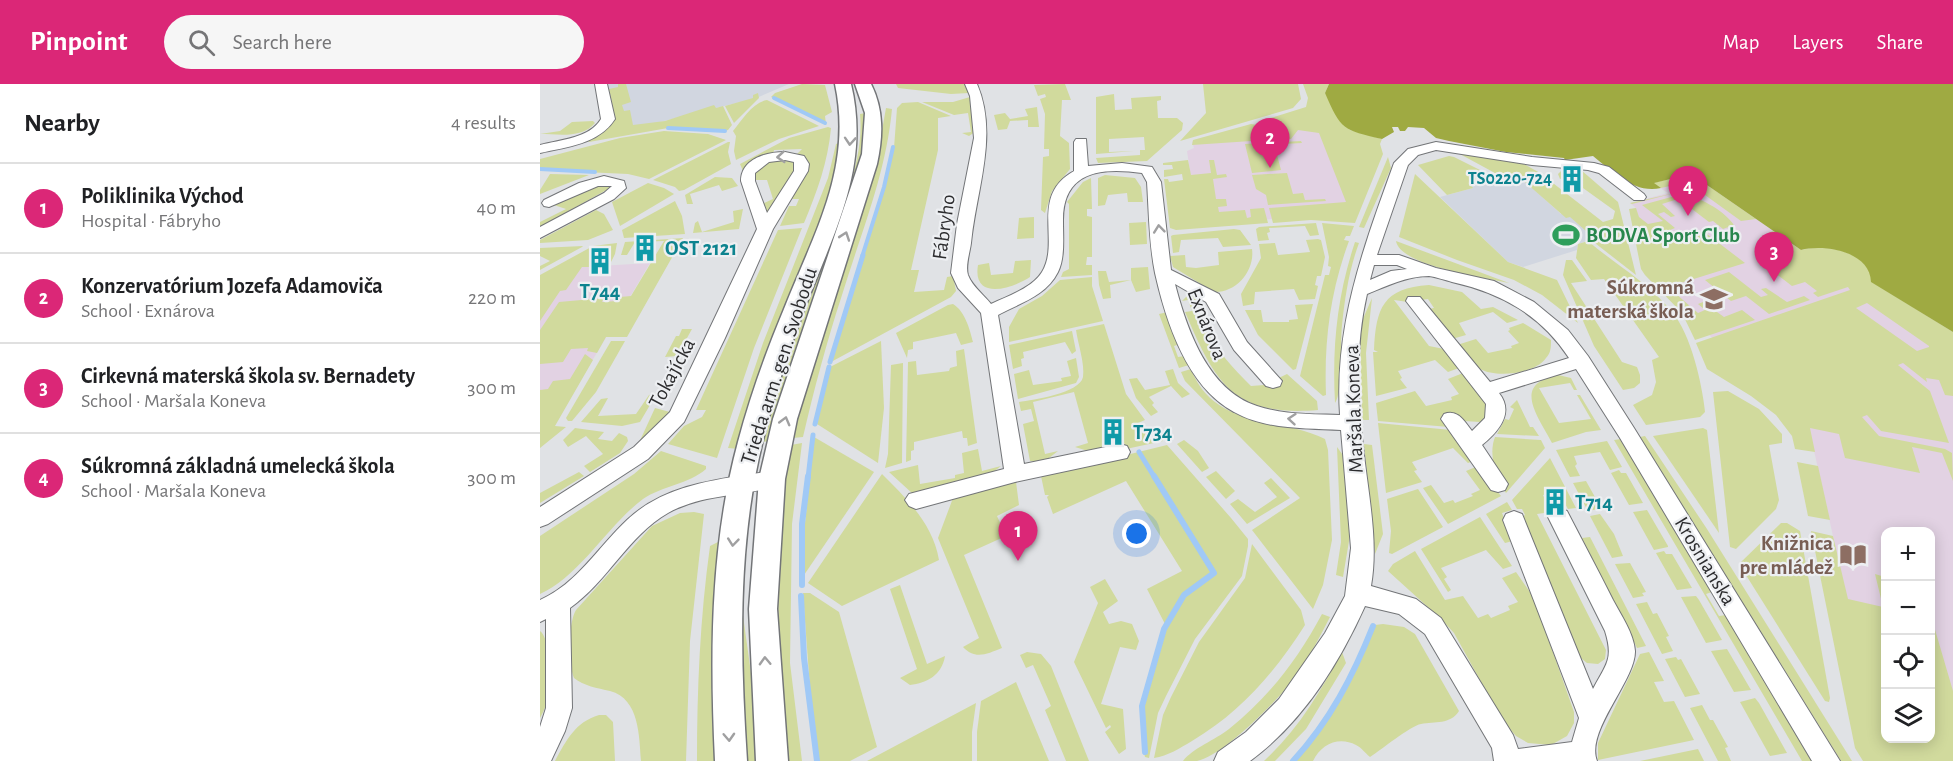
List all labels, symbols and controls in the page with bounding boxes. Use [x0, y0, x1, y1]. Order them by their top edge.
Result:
search box [164, 15, 584, 69]
icon: search [185, 26, 218, 59]
text: Pinpoint [30, 28, 128, 56]
text: Search here [233, 31, 332, 53]
text: Map [1723, 32, 1759, 53]
text: Layers [1792, 32, 1843, 53]
text: Share [1876, 32, 1923, 53]
text: Nearby [24, 110, 100, 136]
text: 4 results [451, 113, 516, 133]
pin: 2 [1250, 118, 1290, 168]
one-way arrow [843, 137, 856, 146]
one-way arrow [777, 150, 786, 163]
building icon: TS0220-724 [1557, 164, 1587, 194]
pin: 4 [1668, 166, 1708, 216]
place label: TS0220-724 [1468, 170, 1552, 188]
text: Poliklinika Východ [81, 185, 244, 207]
street label: Fábryho [929, 193, 959, 261]
text: 1 [40, 198, 47, 218]
text: 40 m [477, 198, 516, 218]
text: Hospital · Fábryho [81, 211, 221, 231]
sports icon: BODVA Sport Club [1551, 220, 1581, 250]
one-way arrow [1153, 224, 1166, 233]
place label: BODVA Sport Club [1586, 225, 1740, 246]
one-way arrow [837, 231, 850, 242]
pin: 3 [1754, 232, 1794, 282]
building icon: OST 2121 [630, 233, 660, 263]
place label: OST 2121 [665, 238, 737, 259]
building icon: T744 [585, 246, 615, 276]
street label: Trieda arm. gen. Svobodu [737, 265, 821, 467]
text: Konzervatórium Jozefa Adamoviča [81, 275, 383, 297]
place label: Súkromná materská škola [1567, 277, 1694, 322]
place label: T744 [580, 281, 620, 302]
school or university icon: Súkromná materská škola [1699, 284, 1729, 314]
street label: Exnárova [1183, 285, 1231, 363]
text: 2 [39, 288, 48, 308]
text: 220 m [468, 288, 516, 308]
text: School · Exnárova [81, 301, 215, 321]
street label: Tokajícka [645, 334, 699, 411]
street label: Maršala Koneva [1341, 344, 1367, 473]
text: Cirkevná materská škola sv. Bernadety [81, 365, 415, 387]
text: 3 [39, 378, 48, 398]
text: 300 m [467, 378, 516, 398]
text: School · Maršala Koneva [81, 391, 266, 411]
one-way arrow [1288, 413, 1297, 426]
one-way arrow [778, 417, 790, 427]
building icon: T734 [1098, 417, 1128, 447]
place label: T734 [1133, 422, 1172, 443]
text: Súkromná základná umelecká škola [81, 455, 395, 477]
text: 4 [38, 468, 49, 488]
text: 300 m [467, 468, 516, 488]
text: School · Maršala Koneva [81, 481, 266, 501]
building icon: T714 [1540, 487, 1570, 517]
place label: T714 [1575, 492, 1613, 513]
pin: 1 [998, 512, 1038, 561]
street label: Krosnianska [1671, 513, 1740, 609]
your location [1122, 519, 1151, 548]
map controls [1881, 527, 1935, 743]
button: + [1881, 527, 1935, 581]
place label: Knižnica pre mládež [1739, 533, 1833, 578]
one-way arrow [727, 538, 740, 547]
library icon: Knižnica pre mládež [1838, 540, 1868, 570]
button: − [1881, 581, 1935, 635]
button: locate [1881, 635, 1935, 689]
one-way arrow [759, 656, 771, 665]
button: layers [1881, 689, 1935, 743]
one-way arrow [723, 732, 736, 741]

